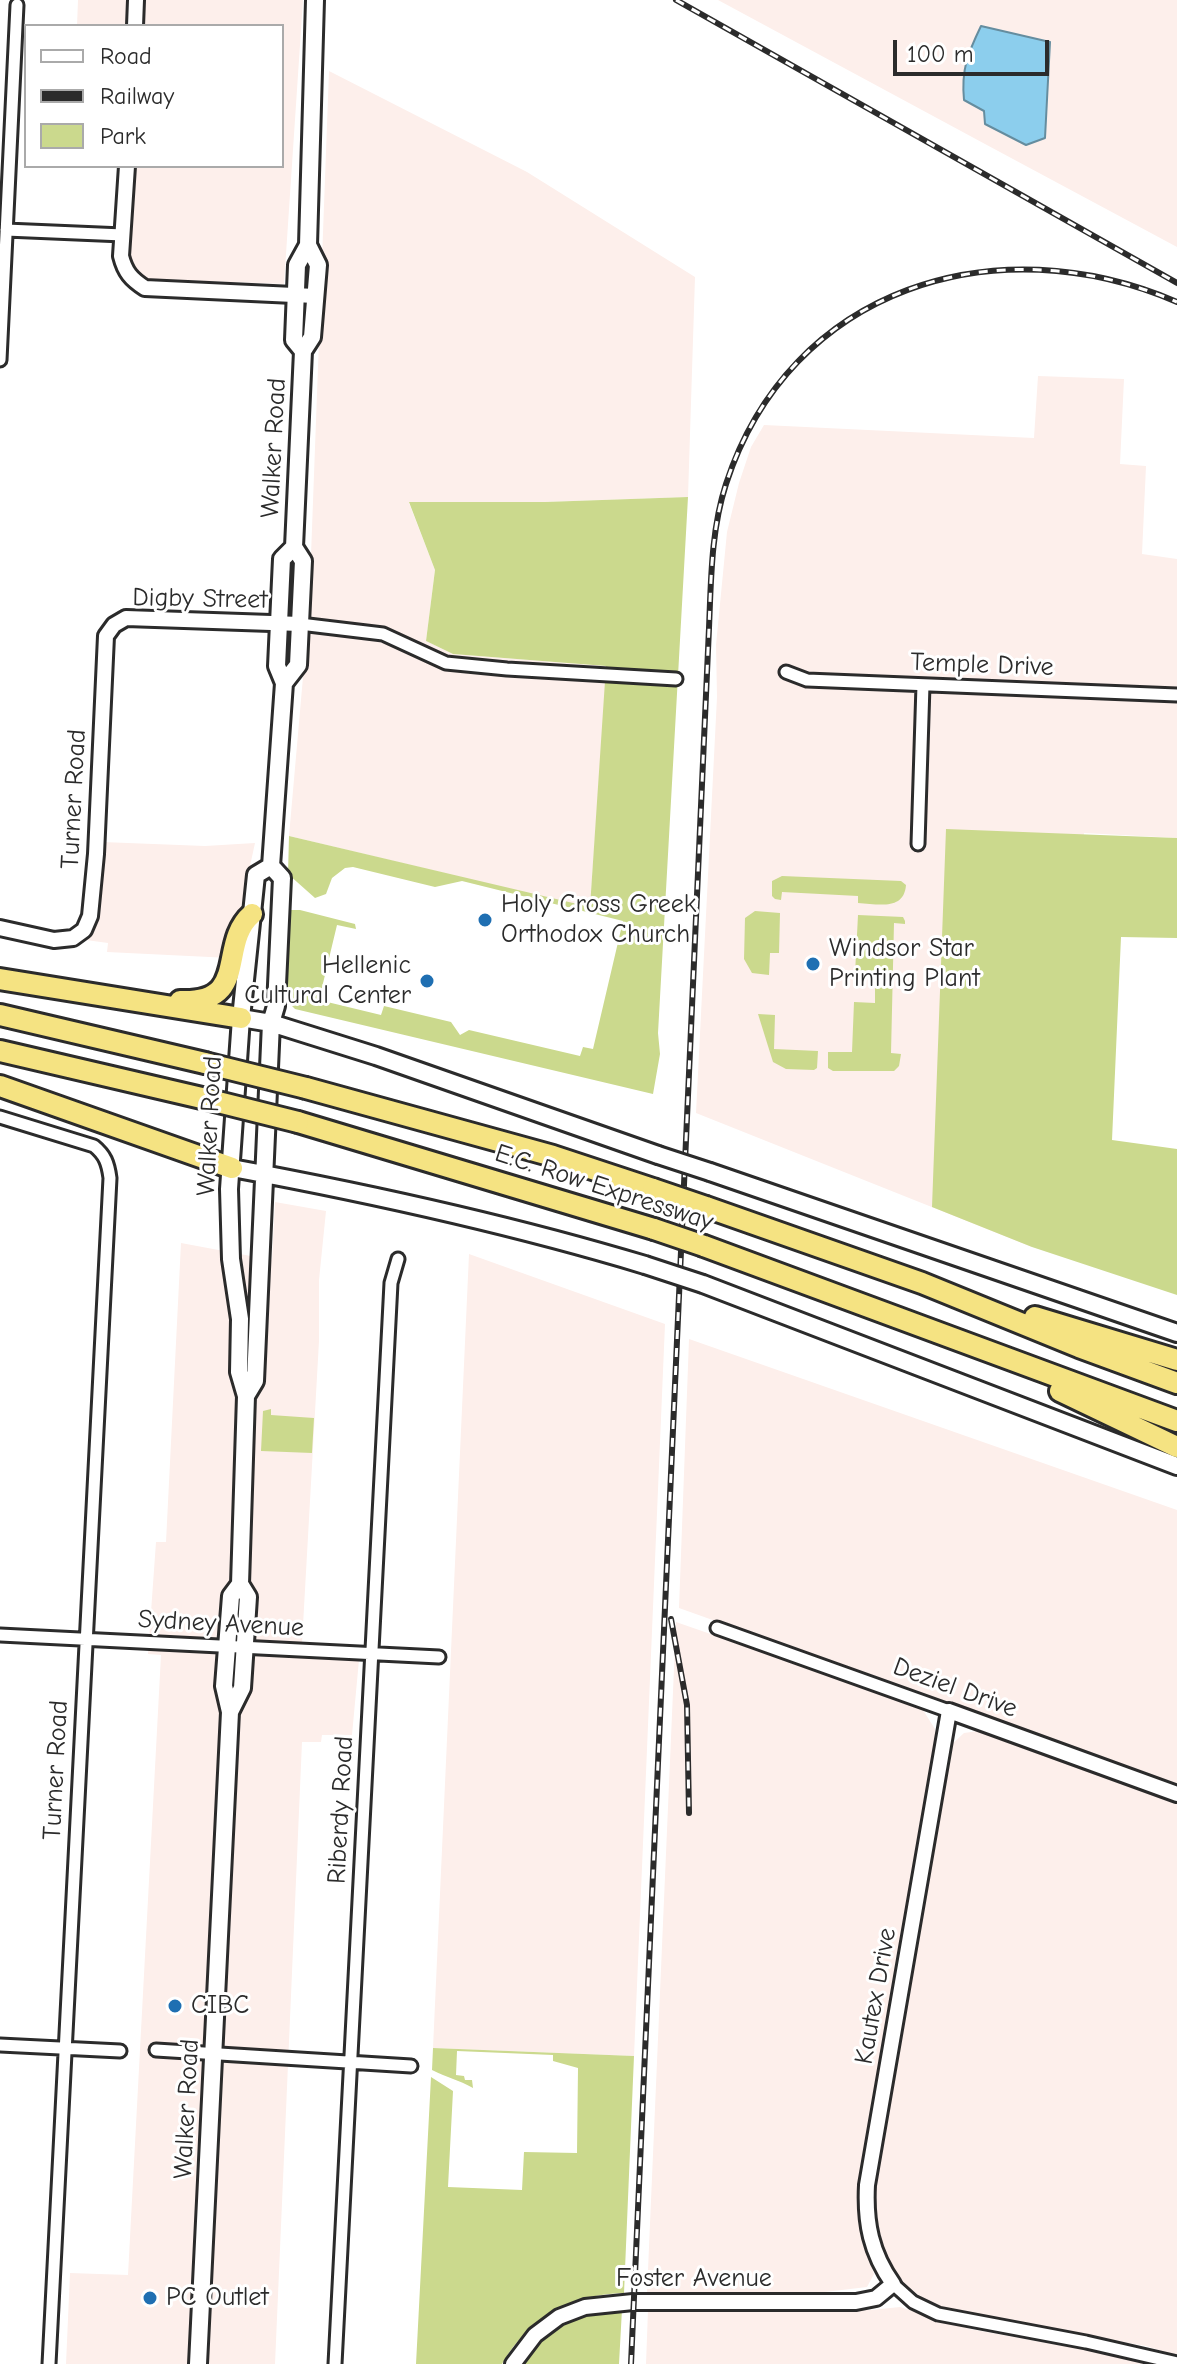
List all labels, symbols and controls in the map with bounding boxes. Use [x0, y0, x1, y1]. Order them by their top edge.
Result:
legend [24, 24, 284, 168]
scale bar [897, 24, 1053, 74]
text: 100 m [907, 40, 974, 68]
text: Road [100, 42, 152, 70]
text: Railway [100, 82, 174, 110]
text: Park [100, 122, 146, 150]
street label: Walker Road [255, 377, 293, 519]
street label: Digby Street [132, 582, 268, 616]
street label: Temple Drive [910, 647, 1054, 683]
street label: Turner Road [55, 728, 93, 870]
place label: Holy Cross Greek Orthodox Church [501, 889, 696, 950]
marker: Holy Cross Greek Orthodox Church [476, 911, 494, 929]
place label: Windsor Star Printing Plant [829, 933, 980, 994]
place label: Hellenic Cultural Center [244, 950, 411, 1012]
marker: Windsor Star Printing Plant [804, 955, 822, 973]
marker: Hellenic Cultural Center [418, 972, 436, 990]
street label: Walker Road [191, 1055, 229, 1197]
street label: E.C. Row Expressway [491, 1138, 717, 1238]
street label: Sydney Avenue [137, 1604, 305, 1644]
street label: Deziel Drive [889, 1651, 1021, 1725]
street label: Turner Road [37, 1699, 75, 1841]
street label: Riberdy Road [322, 1735, 360, 1885]
street label: Kautex Drive [849, 1925, 903, 2067]
place label: CIBC [191, 1990, 249, 2022]
marker: CIBC [166, 1997, 184, 2015]
street label: Walker Road [168, 2038, 206, 2180]
street label: Foster Avenue [616, 2263, 772, 2295]
place label: PC Outlet [166, 2282, 269, 2314]
marker: PC Outlet [141, 2289, 159, 2307]

